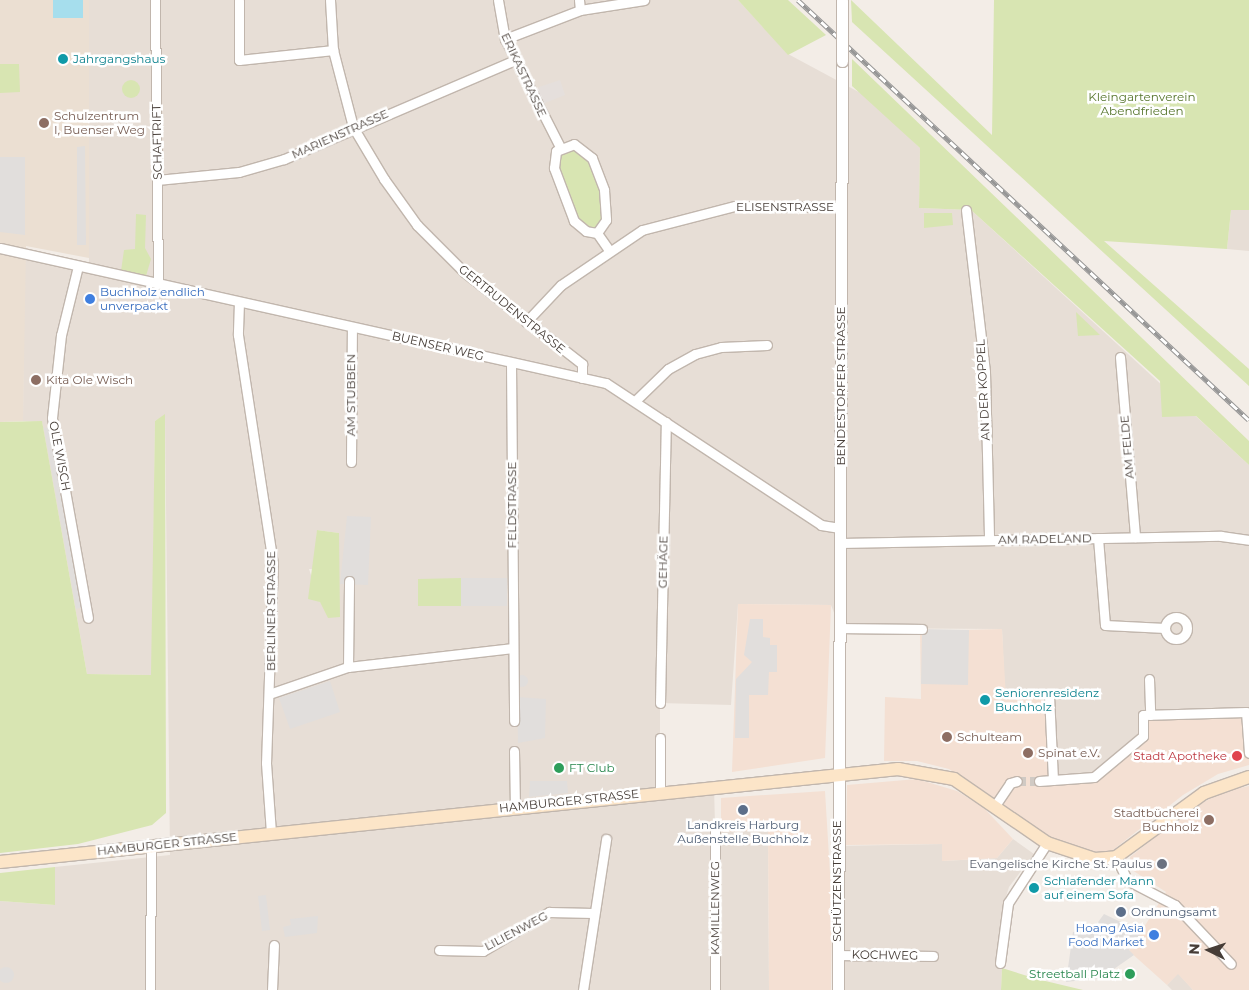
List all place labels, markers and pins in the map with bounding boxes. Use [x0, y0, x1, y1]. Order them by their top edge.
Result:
place label: Jahrgangshaus [73, 52, 165, 66]
marker: Jahrgangshaus [57, 53, 69, 65]
place label: Schulzentrum I, Buenser Weg [54, 109, 145, 137]
marker: Schulzentrum I, Buenser Weg [38, 117, 50, 129]
place label: Buchholz endlich unverpackt [100, 285, 205, 313]
marker: Buchholz endlich unverpackt [84, 293, 96, 305]
place label: Kita Ole Wisch [46, 373, 133, 387]
marker: Kita Ole Wisch [30, 374, 42, 386]
place label: Seniorenresidenz Buchholz [995, 686, 1099, 714]
marker: Seniorenresidenz Buchholz [979, 694, 991, 706]
place label: Schulteam [957, 730, 1022, 744]
marker: Schulteam [941, 731, 953, 743]
place label: Spinat e.V. [1038, 746, 1100, 760]
marker: Spinat e.V. [1022, 747, 1034, 759]
place label: Stadt Apotheke [1133, 749, 1227, 763]
marker: Stadt Apotheke [1231, 750, 1243, 762]
place label: FT Club [569, 761, 615, 775]
marker: FT Club [553, 762, 565, 774]
marker: Landkreis Harburg Außenstelle Buchholz [737, 804, 749, 816]
place label: Stadtbücherei Buchholz [1114, 806, 1199, 834]
marker: Stadtbücherei Buchholz [1203, 814, 1215, 826]
place label: Landkreis Harburg Außenstelle Buchholz [677, 818, 809, 846]
place label: Evangelische Kirche St. Paulus [969, 857, 1152, 871]
marker: Evangelische Kirche St. Paulus [1156, 858, 1168, 870]
place label: Schlafender Mann auf einem Sofa [1044, 874, 1154, 902]
marker: Schlafender Mann auf einem Sofa [1028, 882, 1040, 894]
place label: Ordnungsamt [1131, 905, 1217, 919]
marker: Ordnungsamt [1115, 906, 1127, 918]
place label: Hoang Asia Food Market [1068, 921, 1144, 949]
marker: Hoang Asia Food Market [1148, 929, 1160, 941]
place label: Streetball Platz [1029, 967, 1120, 981]
marker: Streetball Platz [1124, 968, 1136, 980]

